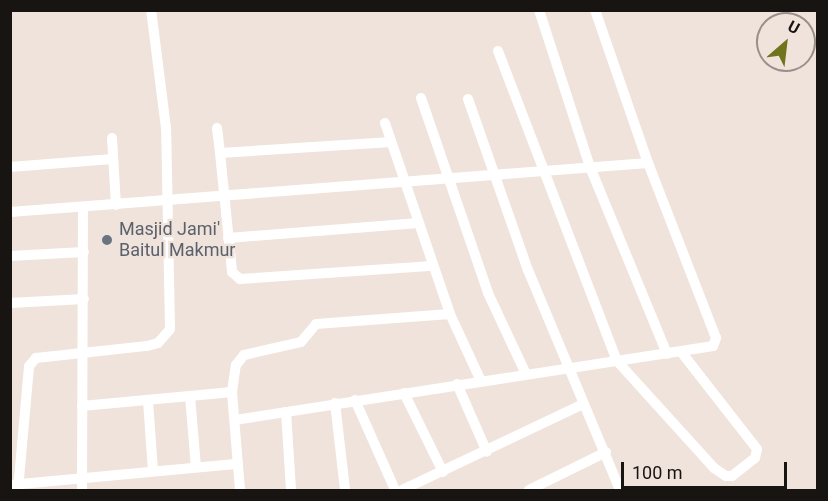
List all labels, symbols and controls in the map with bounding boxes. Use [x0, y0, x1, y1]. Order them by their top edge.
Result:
north arrow [756, 12, 816, 72]
text: U [785, 17, 803, 38]
place label: Masjid Jami' Baitul Makmur [119, 219, 235, 262]
marker: Masjid Jami' Baitul Makmur [100, 233, 114, 247]
scale bar [624, 450, 790, 488]
text: 100 m [632, 462, 683, 483]

